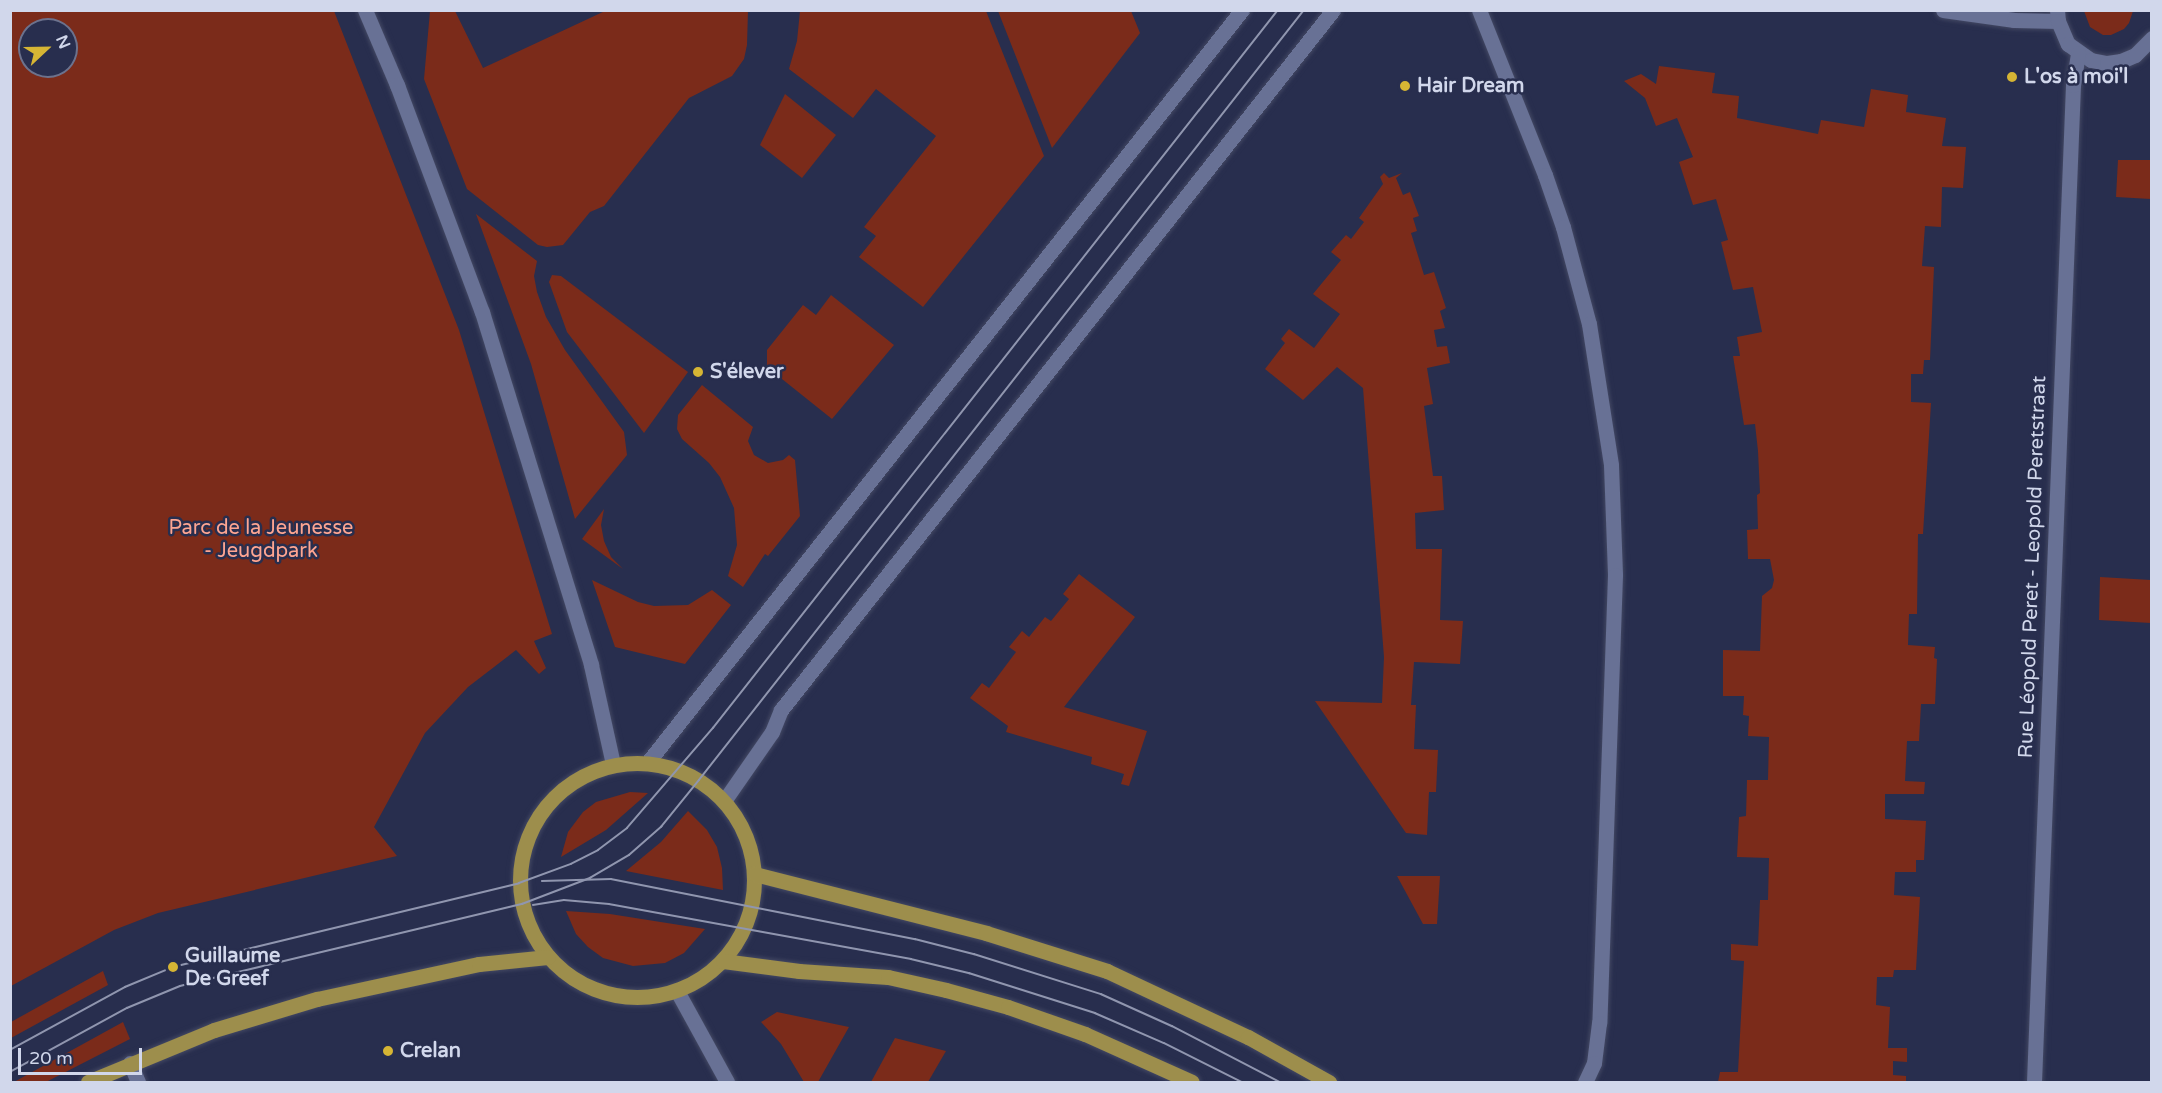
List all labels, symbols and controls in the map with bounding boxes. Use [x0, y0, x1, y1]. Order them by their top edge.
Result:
north arrow [18, 18, 78, 78]
text: N [51, 32, 75, 52]
place label: L'os à moi'l [2024, 65, 2128, 89]
marker: L'os à moi'l [2005, 70, 2019, 84]
place label: Hair Dream [1417, 74, 1524, 98]
marker: Hair Dream [1398, 79, 1412, 93]
place label: S'élever [710, 360, 784, 384]
marker: S'élever [691, 365, 705, 379]
street label: Rue Léopold Peret - Leopold Peretstraat [2014, 375, 2052, 759]
park label: Parc de la Jeunesse - Jeugdpark [169, 516, 353, 563]
place label: Guillaume De Greef [185, 944, 280, 991]
marker: Guillaume De Greef [166, 960, 180, 974]
scale bar [21, 1036, 146, 1074]
place label: Crelan [400, 1039, 461, 1063]
marker: Crelan [381, 1044, 395, 1058]
text: 20 m [29, 1047, 73, 1069]

